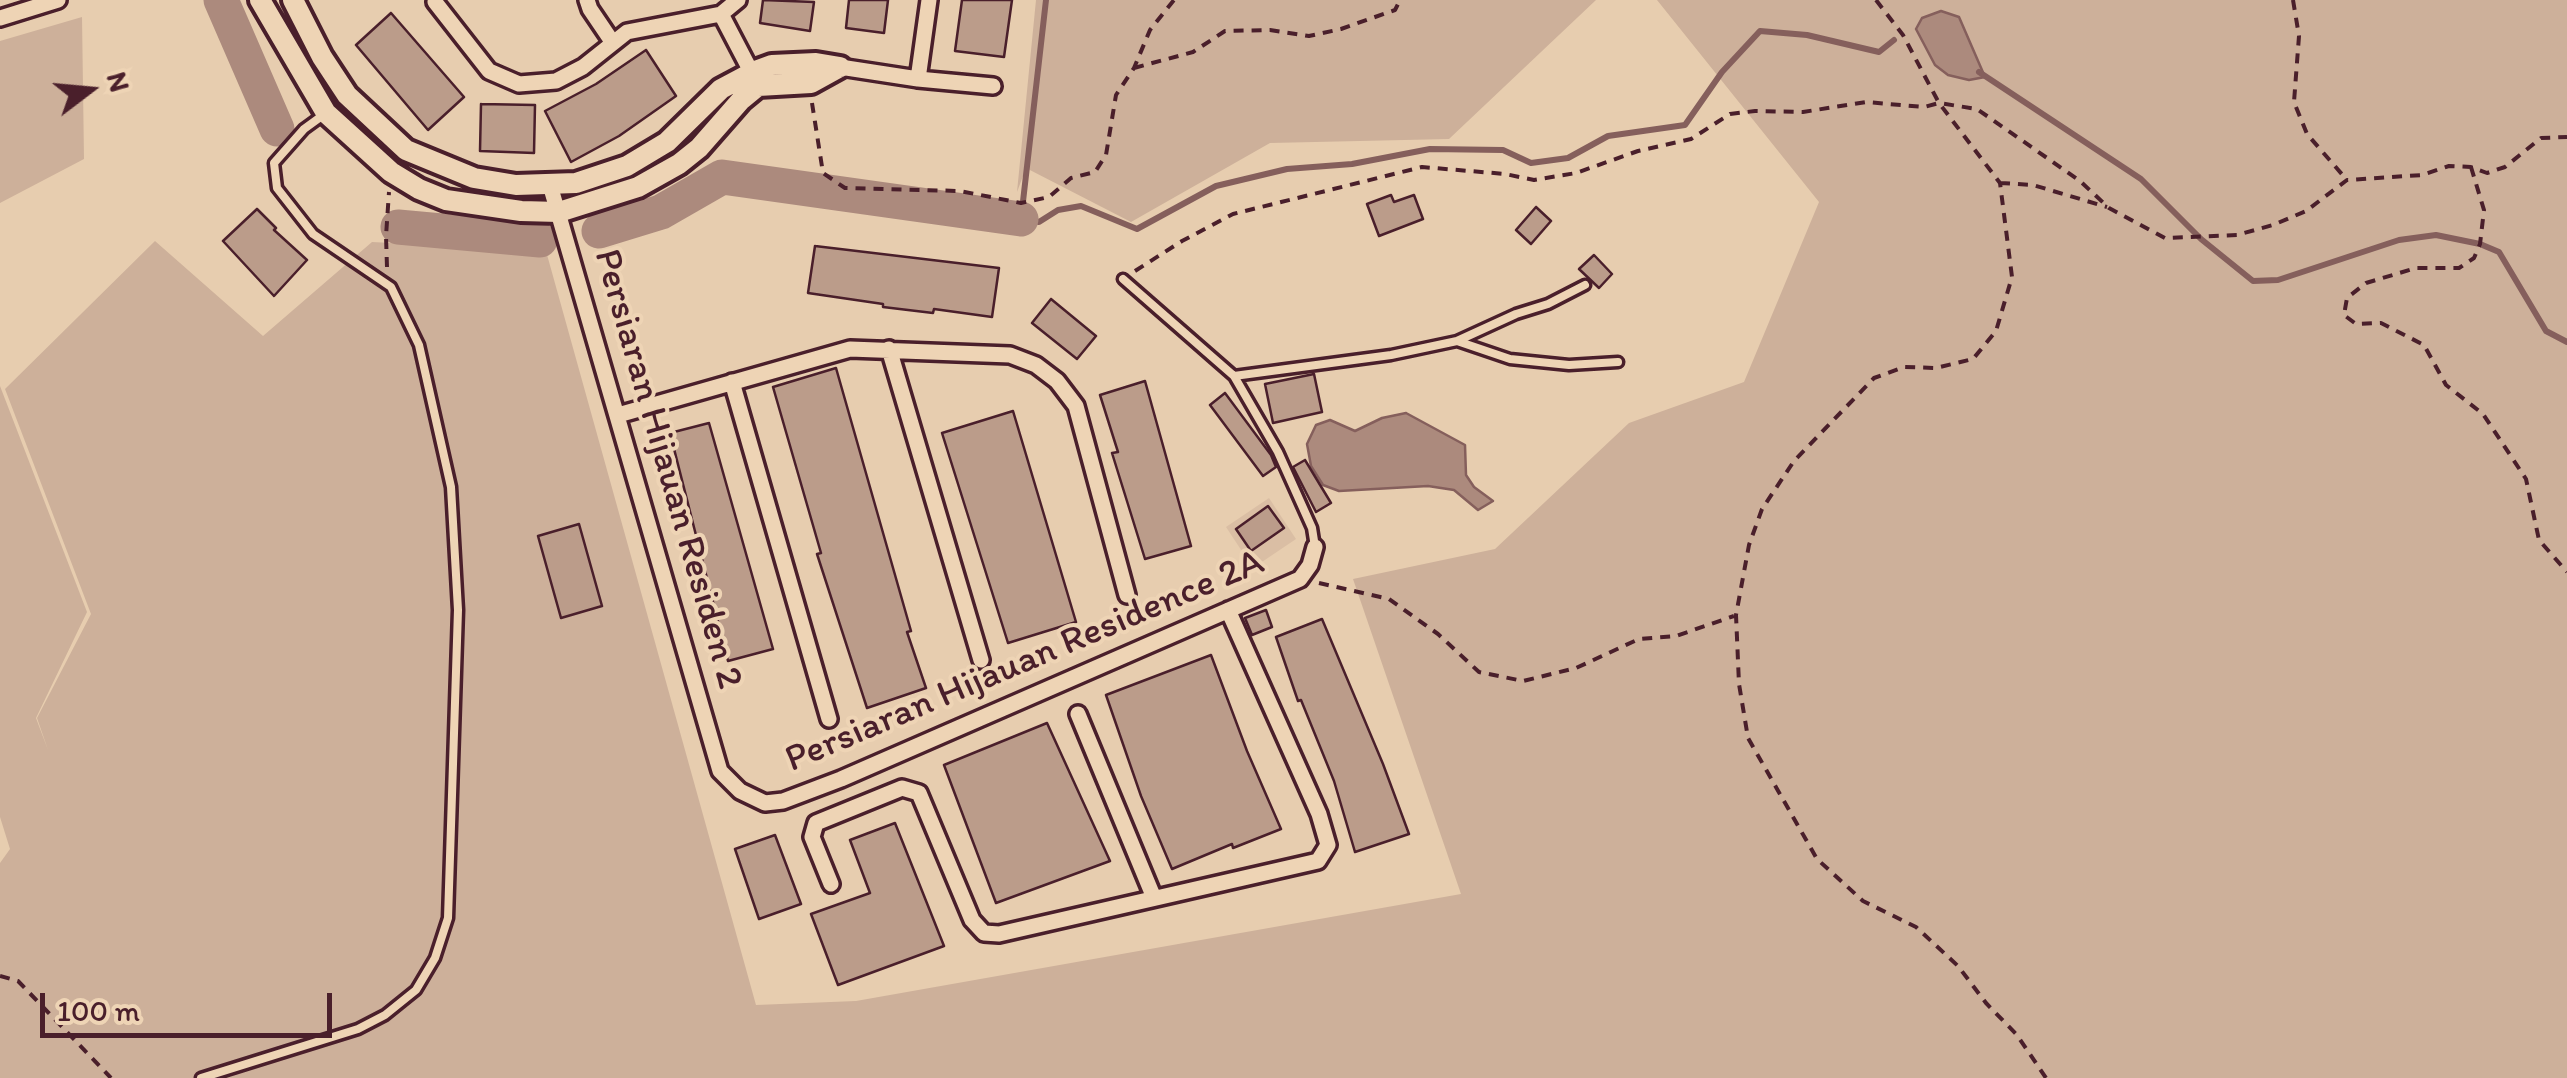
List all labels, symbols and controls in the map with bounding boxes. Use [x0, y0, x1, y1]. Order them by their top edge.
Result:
north arrow [40, 40, 140, 140]
text: N [100, 68, 138, 96]
street label: Persiaran Hijauan Residen 2 [582, 244, 752, 694]
street label: Persiaran Hijauan Residence 2A [779, 540, 1271, 784]
scale bar [45, 973, 338, 1035]
text: 100 m [57, 992, 140, 1029]

